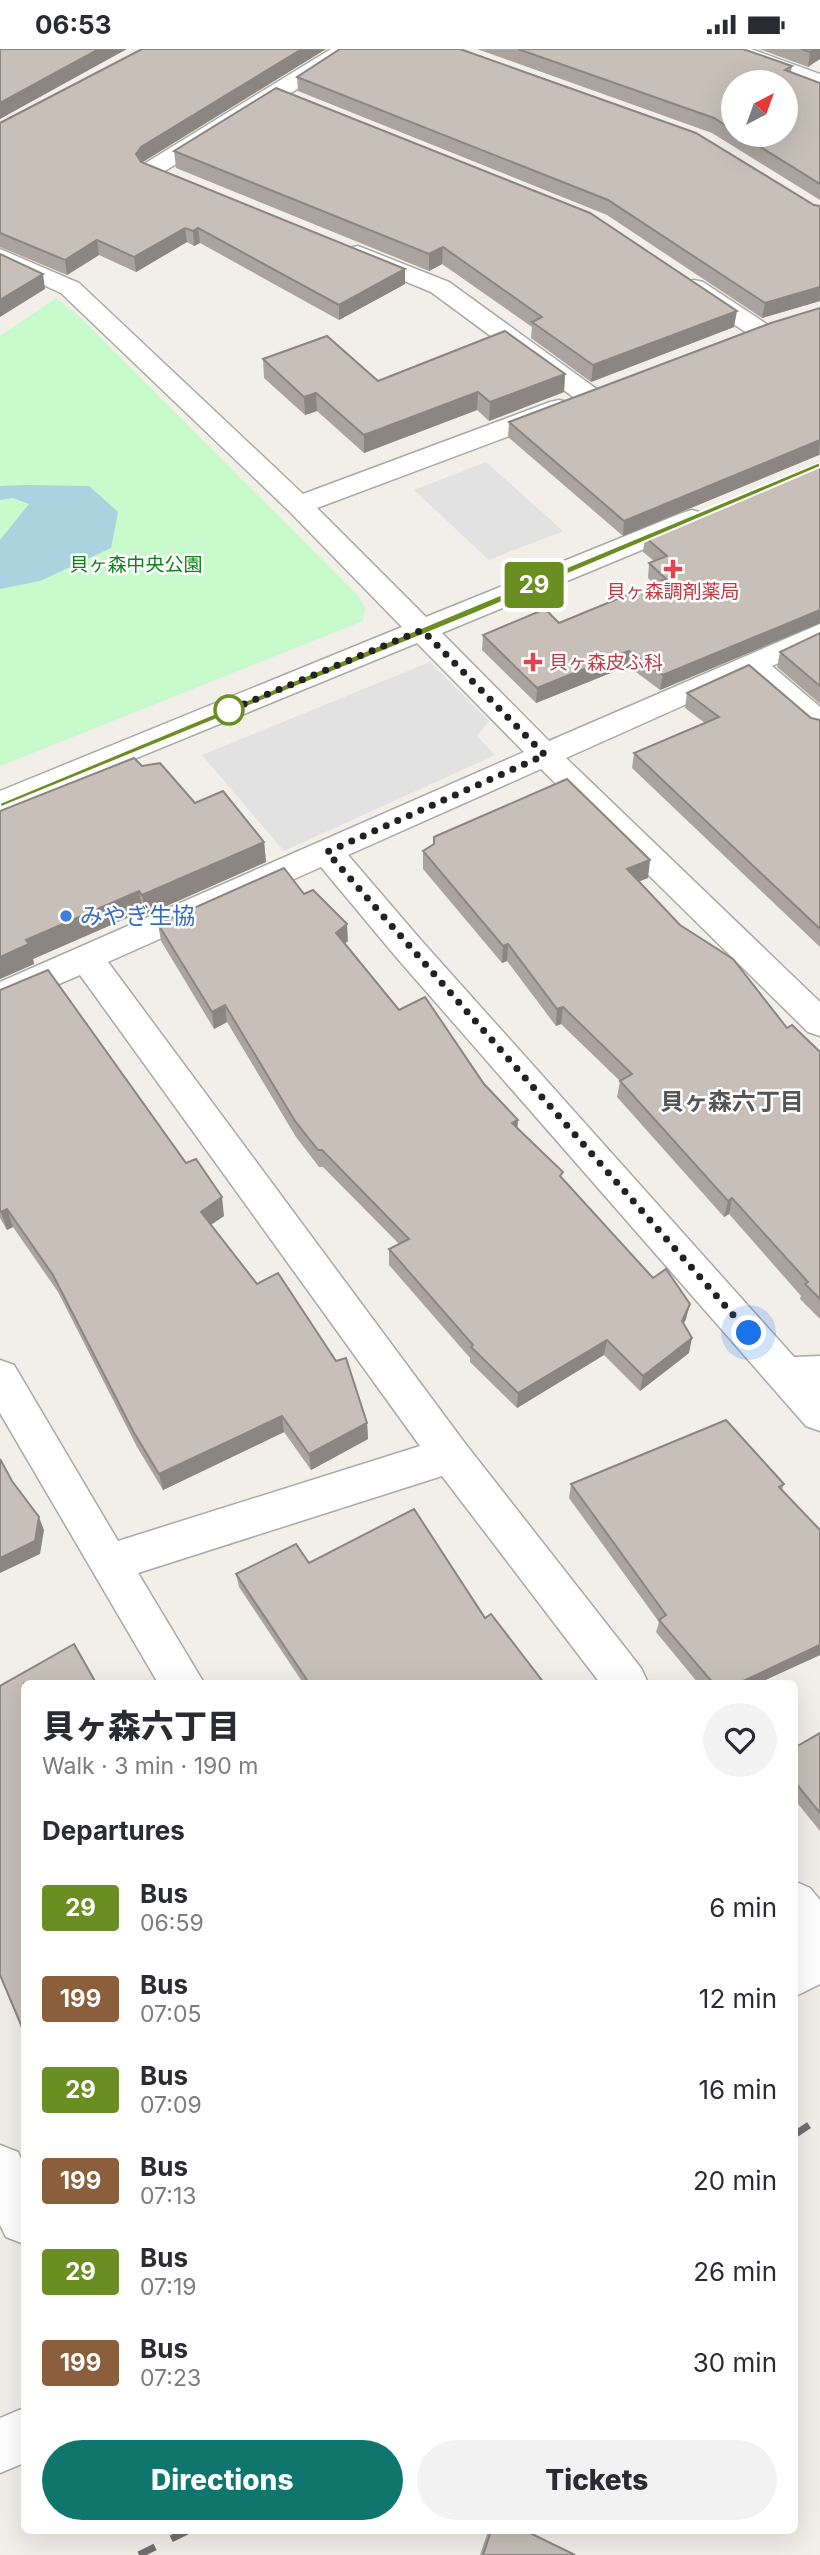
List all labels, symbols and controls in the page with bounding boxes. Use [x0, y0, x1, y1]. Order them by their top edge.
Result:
text: 06:53 [35, 9, 112, 40]
north arrow [721, 70, 798, 147]
map controls [721, 70, 798, 147]
park label: 貝ヶ森中央公園 [69, 553, 203, 576]
marker: 貝ヶ森調剤薬局 [665, 561, 681, 577]
line badge: 29 [503, 562, 566, 608]
text: 29 [519, 570, 549, 599]
place label: 貝ヶ森調剤薬局 [606, 580, 740, 603]
place label: 貝ヶ森皮ふ科 [549, 651, 663, 674]
marker: 貝ヶ森皮ふ科 [523, 652, 543, 672]
unlabelled marker [214, 695, 244, 725]
place label: みやぎ生協 [80, 902, 195, 930]
marker: みやぎ生協 [58, 908, 74, 924]
district label: 貝ヶ森六丁目 [660, 1087, 804, 1116]
your location [731, 1315, 766, 1350]
button: heart [703, 1703, 777, 1777]
text: 貝ヶ森六丁目 [42, 1706, 240, 1746]
text: Walk · 3 min · 190 m [42, 1752, 258, 1780]
text: Departures [42, 1815, 185, 1846]
text: Bus [140, 1878, 188, 1909]
text: 6 min [709, 1892, 777, 1923]
text: 29 [65, 1893, 96, 1922]
text: 06:59 [140, 1909, 204, 1937]
text: Bus [140, 1969, 188, 2000]
text: 12 min [699, 1983, 777, 2014]
text: 199 [60, 1984, 101, 2013]
text: 07:05 [140, 2000, 201, 2028]
text: Bus [140, 2060, 188, 2091]
text: 16 min [699, 2074, 777, 2105]
text: 29 [65, 2075, 96, 2104]
text: 07:09 [140, 2091, 202, 2119]
text: Bus [140, 2151, 188, 2182]
text: 20 min [693, 2165, 777, 2196]
text: 199 [60, 2166, 101, 2195]
text: 07:13 [140, 2182, 197, 2210]
text: Bus [140, 2242, 188, 2273]
text: 26 min [693, 2256, 777, 2287]
text: 29 [65, 2257, 96, 2286]
text: 07:19 [140, 2273, 197, 2301]
text: Bus [140, 2333, 188, 2364]
text: 30 min [693, 2347, 777, 2378]
text: 199 [60, 2348, 101, 2377]
text: 07:23 [140, 2364, 201, 2392]
button: Directions [42, 2440, 403, 2520]
button: Tickets [417, 2440, 777, 2520]

